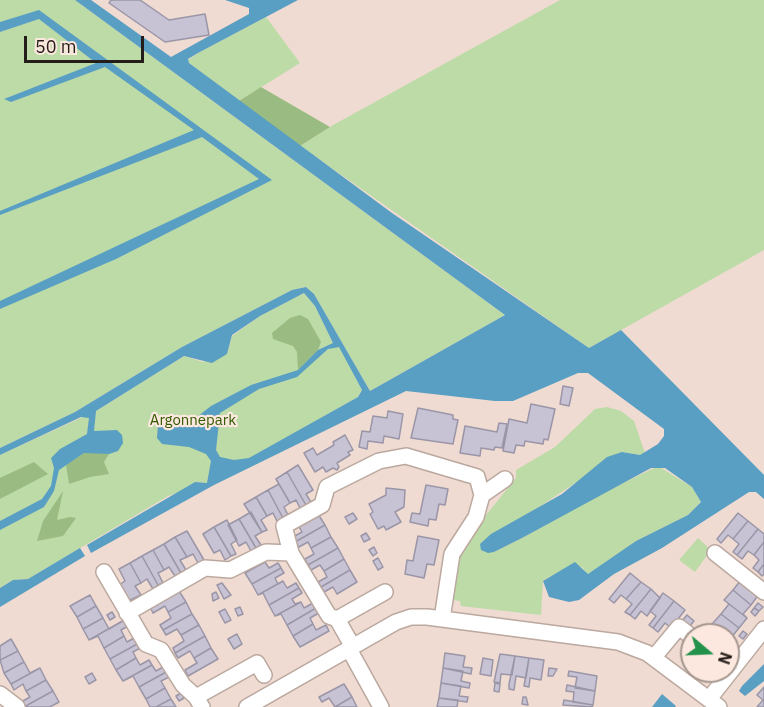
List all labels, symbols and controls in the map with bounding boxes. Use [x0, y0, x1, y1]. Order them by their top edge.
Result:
scale bar [27, 24, 147, 62]
text: 50 m [35, 35, 77, 58]
park label: Argonnepark [150, 412, 236, 430]
north arrow [680, 623, 740, 683]
text: N [714, 649, 736, 667]

